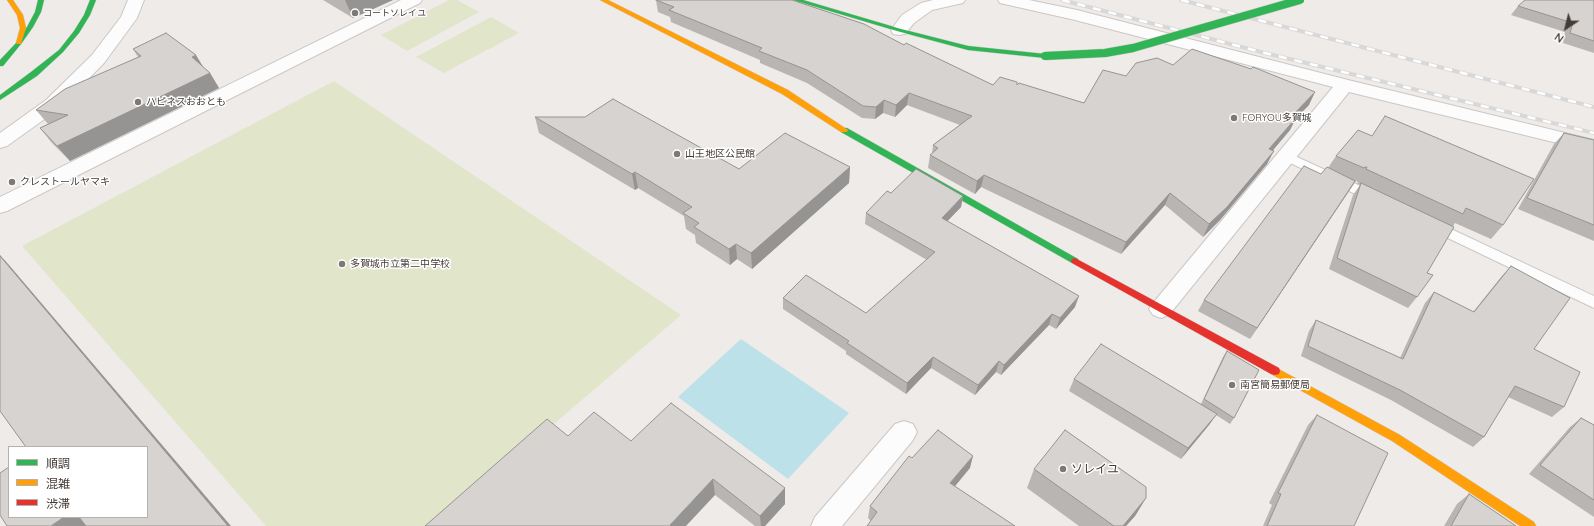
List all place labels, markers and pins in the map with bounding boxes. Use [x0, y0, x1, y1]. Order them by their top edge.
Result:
marker: コートソレイユ [350, 8, 360, 18]
place label: コートソレイユ [363, 8, 426, 18]
place label: ハピネスおおとも [146, 96, 226, 108]
marker: ハピネスおおとも [133, 97, 143, 107]
place label: FORYOU多賀城 [1242, 112, 1312, 124]
marker: FORYOU多賀城 [1229, 113, 1239, 123]
place label: 山王地区公民館 [685, 148, 755, 160]
marker: 山王地区公民館 [672, 149, 682, 159]
place label: クレストールヤマキ [20, 176, 110, 188]
marker: クレストールヤマキ [7, 177, 17, 187]
place label: 多賀城市立第二中学校 [350, 258, 450, 270]
marker: 多賀城市立第二中学校 [337, 259, 347, 269]
place label: 南宮簡易郵便局 [1240, 379, 1310, 391]
marker: 南宮簡易郵便局 [1227, 380, 1237, 390]
place label: ソレイユ [1071, 462, 1119, 476]
marker: ソレイユ [1058, 464, 1068, 474]

